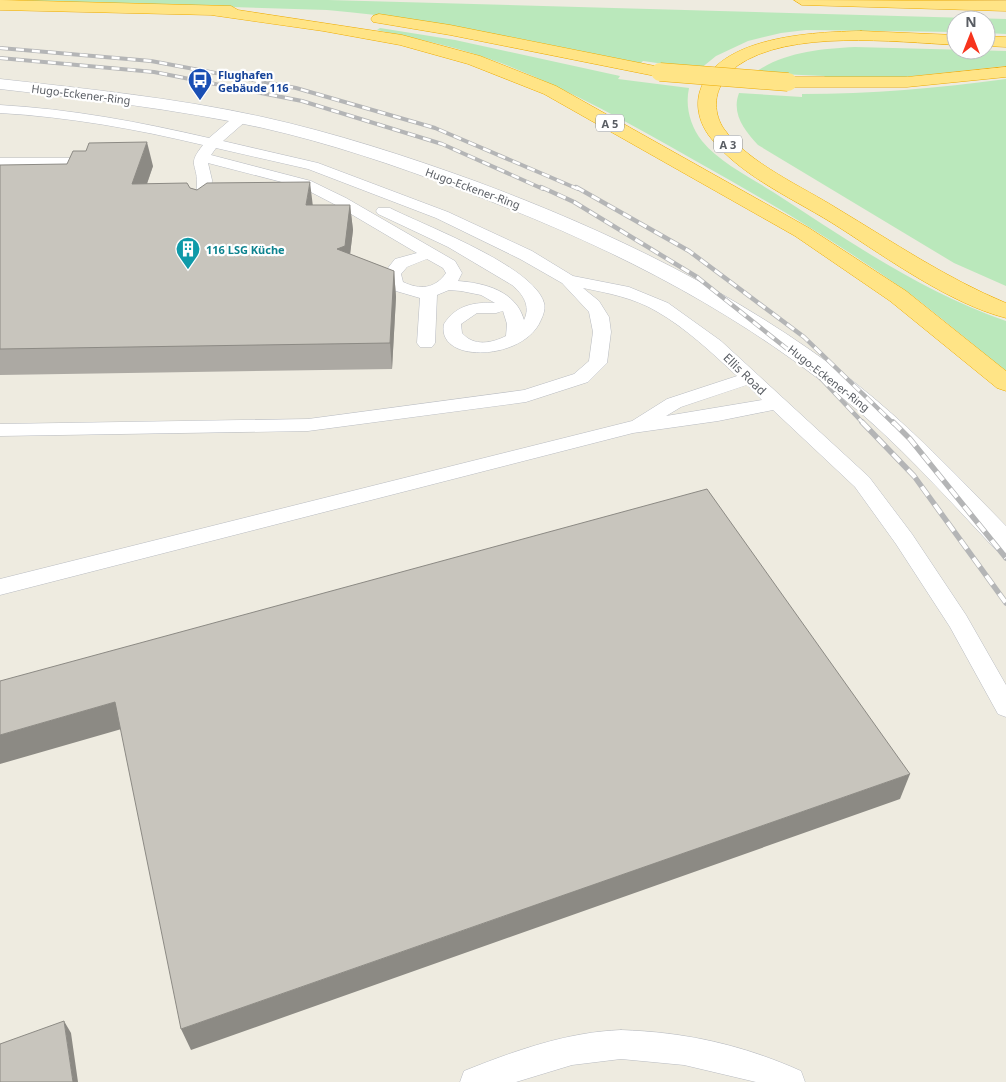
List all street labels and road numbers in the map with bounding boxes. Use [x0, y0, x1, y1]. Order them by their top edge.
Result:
street label: Hugo-Eckener-Ring [31, 80, 131, 108]
road number: A 5 [596, 115, 624, 132]
road number: A 3 [714, 136, 742, 152]
street label: Hugo-Eckener-Ring [424, 164, 522, 212]
street label: Hugo-Eckener-Ring [785, 341, 873, 415]
street label: Ellis Road [720, 349, 770, 399]

